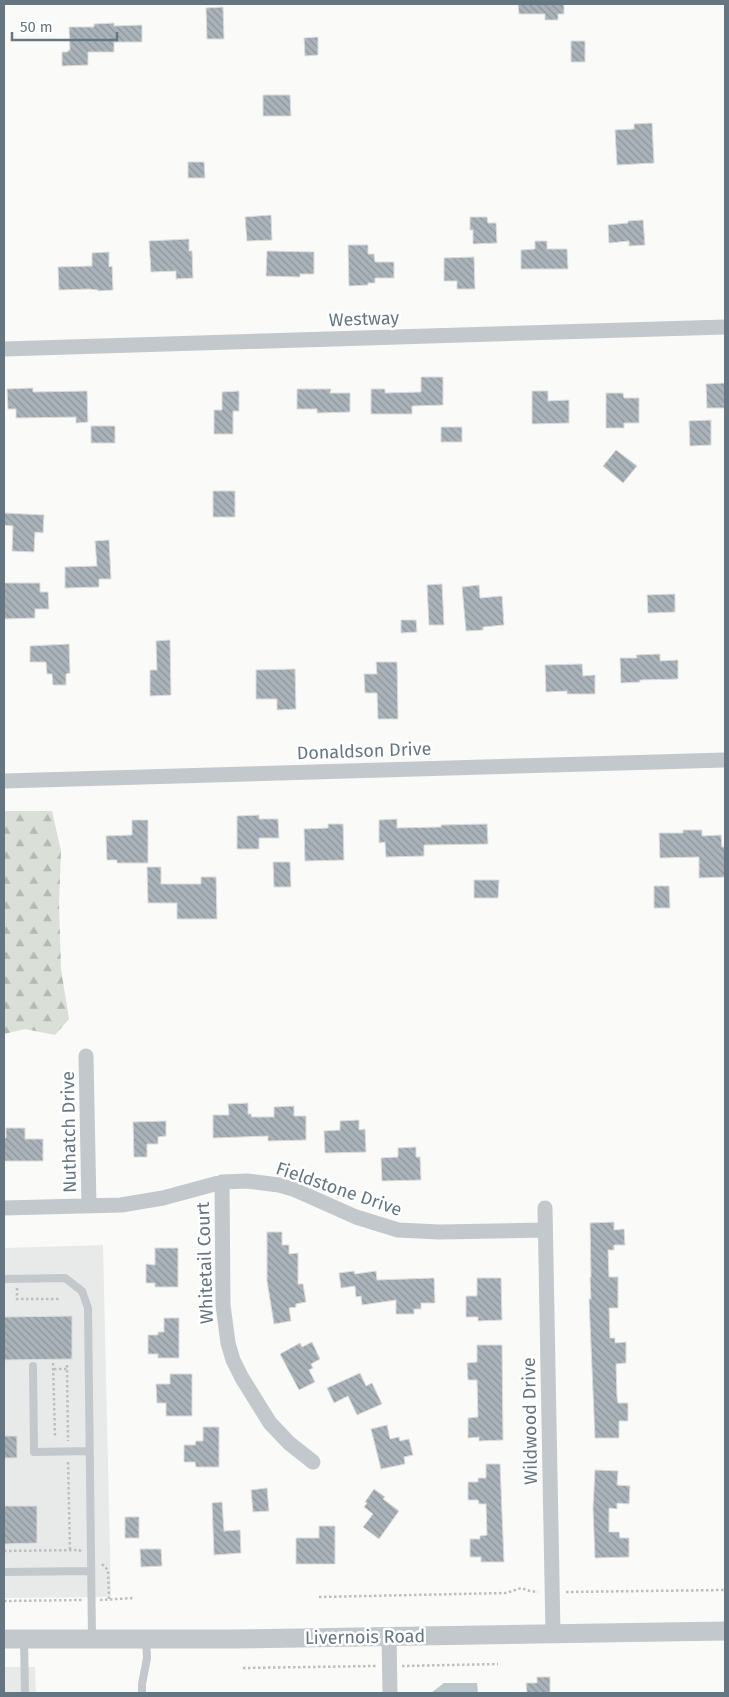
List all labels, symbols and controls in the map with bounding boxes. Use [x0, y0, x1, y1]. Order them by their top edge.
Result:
scale bar [12, 10, 118, 42]
text: 50 m [20, 18, 53, 36]
street label: Westway [328, 307, 400, 331]
street label: Donaldson Drive [296, 738, 432, 764]
street label: Nuthatch Drive [57, 1071, 81, 1193]
street label: Fieldstone Drive [273, 1157, 405, 1221]
street label: Whitetail Court [192, 1201, 218, 1324]
street label: Wildwood Drive [518, 1357, 542, 1485]
street label: Livernois Road [305, 1625, 425, 1649]

